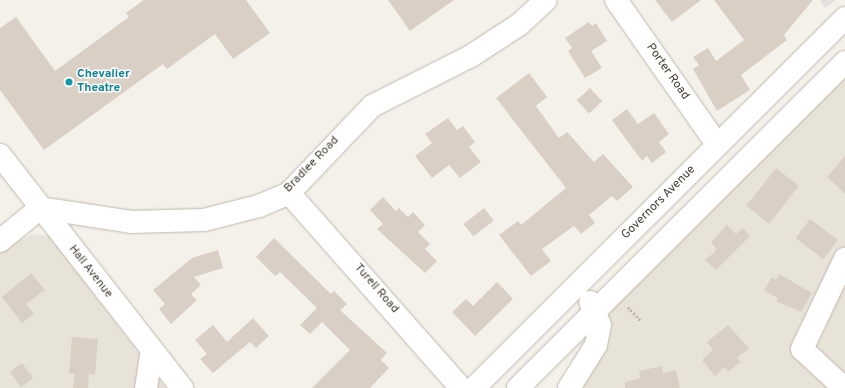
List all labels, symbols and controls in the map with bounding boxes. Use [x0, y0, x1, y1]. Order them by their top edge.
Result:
street label: Porter Road [642, 41, 692, 103]
place label: Chevalier Theatre [77, 68, 130, 96]
marker: Chevalier Theatre [64, 77, 74, 87]
street label: Bradlee Road [282, 134, 342, 196]
street label: Governors Avenue [619, 163, 699, 243]
street label: Hall Avenue [65, 243, 115, 301]
street label: Turell Road [351, 261, 401, 317]

